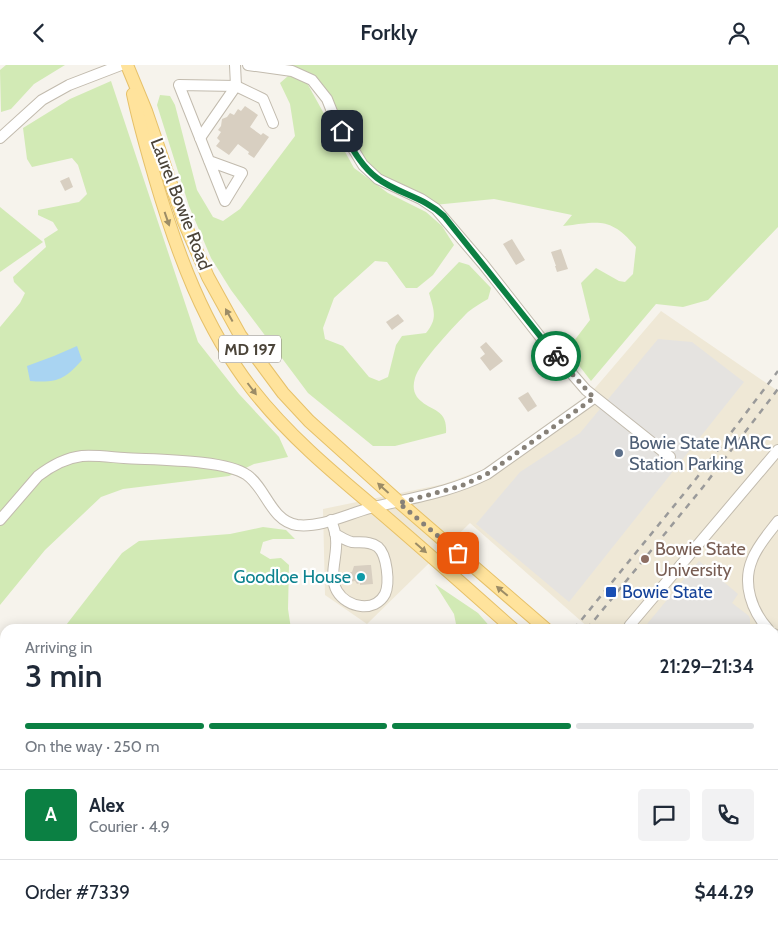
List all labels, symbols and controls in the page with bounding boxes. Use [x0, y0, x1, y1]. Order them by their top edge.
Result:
icon: back [25, 19, 53, 47]
text: Forkly [360, 19, 418, 46]
icon: person [725, 19, 753, 47]
pin [321, 110, 363, 152]
icon: home [328, 117, 356, 145]
street label: Laurel Bowie Road [146, 135, 216, 273]
one-way arrow [164, 211, 171, 226]
one-way arrow [225, 308, 233, 323]
courier [531, 331, 581, 381]
road number: MD 197 [219, 335, 281, 363]
icon: bike [542, 342, 570, 370]
one-way arrow [247, 382, 258, 395]
place label: Bowie State MARC Station Parking [629, 432, 771, 475]
marker: Bowie State MARC Station Parking [613, 447, 625, 459]
one-way arrow [377, 482, 389, 494]
pin [437, 532, 479, 574]
place label: Bowie State University [655, 538, 746, 581]
icon: bag [444, 539, 472, 567]
one-way arrow [414, 543, 427, 554]
marker: Bowie State University [639, 553, 651, 565]
place label: Goodloe House [233, 566, 351, 588]
marker: Goodloe House [355, 571, 367, 583]
place label: Bowie State [622, 581, 713, 603]
marker: Bowie State [604, 585, 618, 599]
one-way arrow [496, 586, 509, 597]
text: Arriving in [25, 638, 92, 657]
text: 21:29–21:34 [660, 655, 754, 678]
text: 3 min [25, 656, 102, 695]
text: On the way · 250 m [25, 737, 159, 756]
button: chat [638, 789, 690, 841]
button: phone [702, 789, 754, 841]
text: Alex [89, 794, 125, 817]
text: A [45, 803, 57, 826]
text: Courier · 4.9 [89, 817, 170, 836]
text: Order #7339 [25, 881, 130, 904]
text: $44.29 [694, 881, 754, 904]

